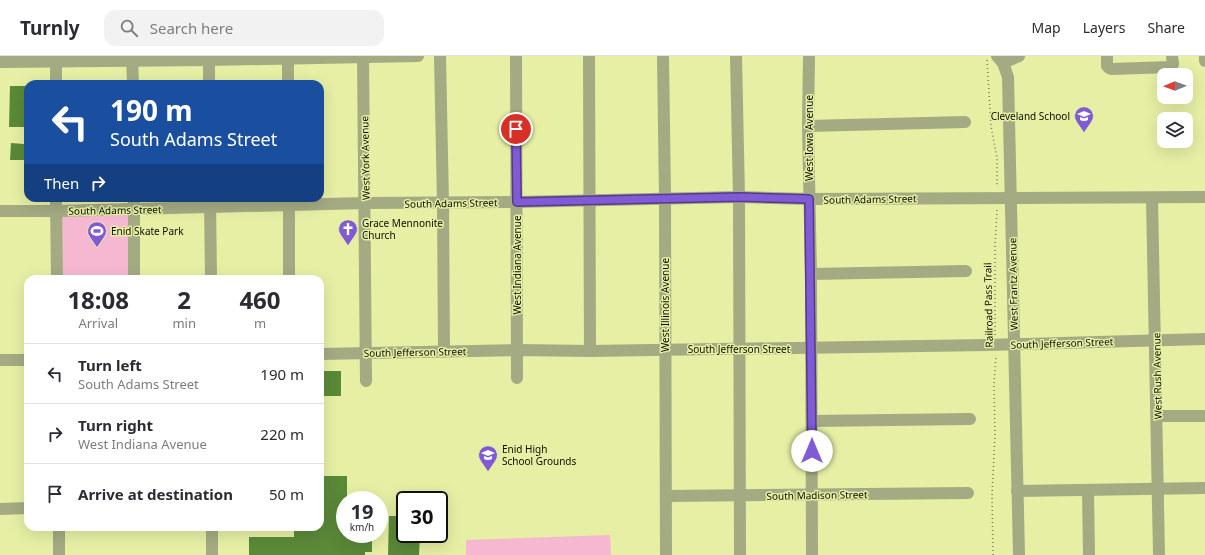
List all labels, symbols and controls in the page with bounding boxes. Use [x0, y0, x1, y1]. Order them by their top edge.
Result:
search box [104, 10, 384, 46]
text: Turnly [20, 15, 80, 41]
icon: search [118, 17, 140, 39]
text: Search here [150, 18, 233, 38]
text: Map [1032, 18, 1061, 37]
text: Layers [1083, 18, 1125, 37]
text: Share [1147, 18, 1185, 37]
north arrow [1157, 68, 1193, 104]
map controls [1157, 68, 1193, 148]
text: 190 m [110, 91, 193, 129]
street label: West Iowa Avenue [802, 95, 816, 181]
icon: left [44, 96, 96, 148]
school or university icon: Cleveland School [1073, 105, 1095, 133]
place label: Cleveland School [991, 109, 1070, 123]
pin [499, 112, 533, 146]
button: layers [1157, 112, 1193, 148]
street label: West York Avenue [357, 115, 373, 200]
icon: arrive [505, 118, 527, 140]
text: South Adams Street [110, 127, 277, 151]
icon: right [87, 172, 109, 194]
text: Then [44, 173, 79, 193]
street label: South Adams Street [823, 191, 917, 207]
street label: South Adams Street [404, 195, 498, 211]
street label: South Adams Street [68, 202, 162, 218]
street label: West Indiana Avenue [510, 215, 524, 315]
place label: Grace Mennonite Church [362, 216, 443, 242]
church icon: Grace Mennonite Church [337, 218, 359, 246]
sports icon: Enid Skate Park [86, 220, 108, 248]
place label: Enid Skate Park [111, 224, 184, 238]
street label: West Frantz Avenue [1005, 237, 1021, 330]
street label: West Illinois Avenue [658, 258, 672, 352]
street label: Railroad Pass Trail [980, 262, 996, 348]
text: 18:08 [67, 283, 129, 316]
text: 2 [177, 283, 191, 316]
text: 460 [239, 283, 281, 316]
text: Arrival [78, 314, 118, 332]
text: min [172, 314, 196, 332]
text: m [254, 314, 266, 332]
street label: West Rush Avenue [1149, 332, 1165, 420]
street label: South Jefferson Street [1010, 334, 1114, 352]
street label: South Jefferson Street [688, 342, 791, 356]
street label: South Jefferson Street [364, 344, 467, 360]
text: Turn left [78, 355, 142, 375]
icon: left [44, 363, 66, 385]
text: 190 m [260, 364, 304, 384]
text: South Adams Street [78, 375, 199, 393]
text: Turn right [78, 415, 153, 435]
icon: right [44, 423, 66, 445]
text: 220 m [260, 424, 304, 444]
position arrow [791, 430, 833, 472]
text: West Indiana Avenue [78, 435, 207, 453]
place label: Enid High School Grounds [502, 442, 577, 468]
school or university icon: Enid High School Grounds [477, 444, 499, 472]
icon: arrive [44, 483, 66, 505]
text: Arrive at destination [78, 484, 233, 504]
text: 50 m [269, 484, 304, 504]
street label: South Madison Street [766, 487, 868, 503]
speed limit sign: 30 [396, 491, 448, 543]
text: 19 [351, 498, 373, 525]
text: km/h [350, 520, 374, 534]

